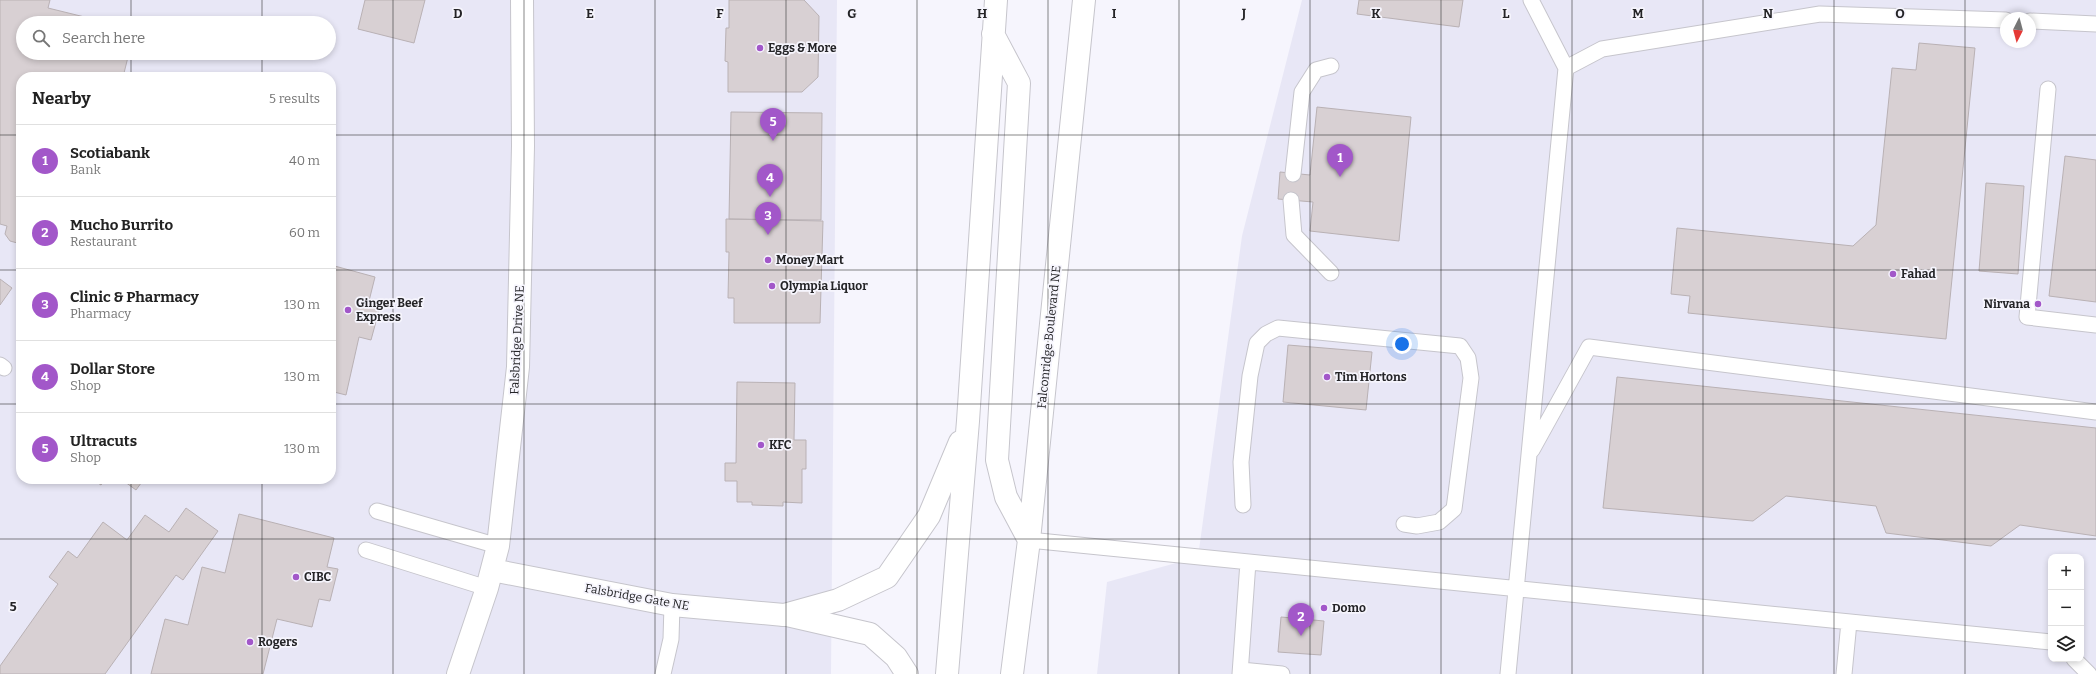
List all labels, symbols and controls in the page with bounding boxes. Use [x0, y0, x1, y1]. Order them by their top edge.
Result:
text: D [453, 6, 463, 21]
text: E [586, 6, 594, 21]
text: F [716, 6, 724, 21]
text: G [847, 6, 857, 21]
text: H [977, 6, 987, 21]
text: I [1112, 6, 1117, 21]
text: J [1241, 6, 1247, 21]
text: K [1371, 6, 1381, 21]
text: L [1502, 6, 1510, 21]
text: M [1632, 6, 1644, 21]
text: N [1763, 6, 1773, 21]
text: O [1895, 6, 1905, 21]
north arrow [2000, 12, 2036, 48]
search box [16, 16, 336, 60]
icon: search [30, 27, 52, 49]
text: Search here [62, 29, 145, 47]
place label: Eggs & More [768, 41, 837, 55]
marker: Eggs & More [755, 43, 765, 53]
text: Nearby [32, 88, 91, 109]
text: 5 results [269, 91, 320, 106]
pin: 5 [760, 108, 786, 141]
text: Scotiabank [70, 144, 150, 162]
pin: 1 [1327, 144, 1353, 177]
text: 1 [42, 153, 48, 168]
text: 40 m [289, 153, 320, 168]
text: Bank [70, 162, 101, 177]
pin: 4 [757, 164, 783, 197]
pin: 3 [755, 202, 781, 235]
text: Mucho Burrito [70, 216, 173, 234]
text: 2 [41, 225, 49, 240]
text: 60 m [289, 225, 320, 240]
text: Restaurant [70, 234, 137, 249]
place label: Money Mart [776, 253, 844, 267]
marker: Money Mart [763, 255, 773, 265]
street label: Falconridge Boulevard NE [1035, 265, 1063, 409]
place label: Fahad [1901, 267, 1936, 281]
marker: Fahad [1888, 269, 1898, 279]
place label: Olympia Liquor [780, 279, 868, 293]
marker: Olympia Liquor [767, 281, 777, 291]
street label: Falsbridge Drive NE [507, 285, 527, 395]
text: Clinic & Pharmacy [70, 288, 199, 306]
place label: Ginger Beef Express [356, 296, 424, 324]
text: 3 [41, 297, 49, 312]
text: 130 m [284, 297, 320, 312]
place label: Nirvana [1984, 297, 2030, 311]
marker: Nirvana [2033, 299, 2043, 309]
marker: Ginger Beef Express [343, 305, 353, 315]
text: Pharmacy [70, 306, 131, 321]
your location [1392, 334, 1412, 354]
text: Dollar Store [70, 360, 155, 378]
text: 4 [41, 369, 49, 384]
text: 130 m [284, 369, 320, 384]
place label: Tim Hortons [1335, 370, 1407, 384]
marker: Tim Hortons [1322, 372, 1332, 382]
text: Shop [70, 378, 101, 393]
text: Ultracuts [70, 432, 137, 450]
place label: KFC [769, 438, 792, 452]
marker: KFC [756, 440, 766, 450]
text: 5 [41, 441, 49, 456]
text: 130 m [284, 441, 320, 456]
text: Shop [70, 450, 101, 465]
map controls [2048, 554, 2084, 662]
button: + [2048, 554, 2084, 590]
place label: CIBC [304, 570, 332, 584]
marker: CIBC [291, 572, 301, 582]
street label: Falsbridge Gate NE [584, 581, 690, 613]
button: − [2048, 590, 2084, 626]
text: 5 [9, 599, 17, 614]
place label: Domo [1332, 601, 1366, 615]
pin: 2 [1288, 603, 1314, 636]
marker: Domo [1319, 603, 1329, 613]
button: layers [2048, 626, 2084, 662]
place label: Rogers [258, 635, 297, 649]
marker: Rogers [245, 637, 255, 647]

